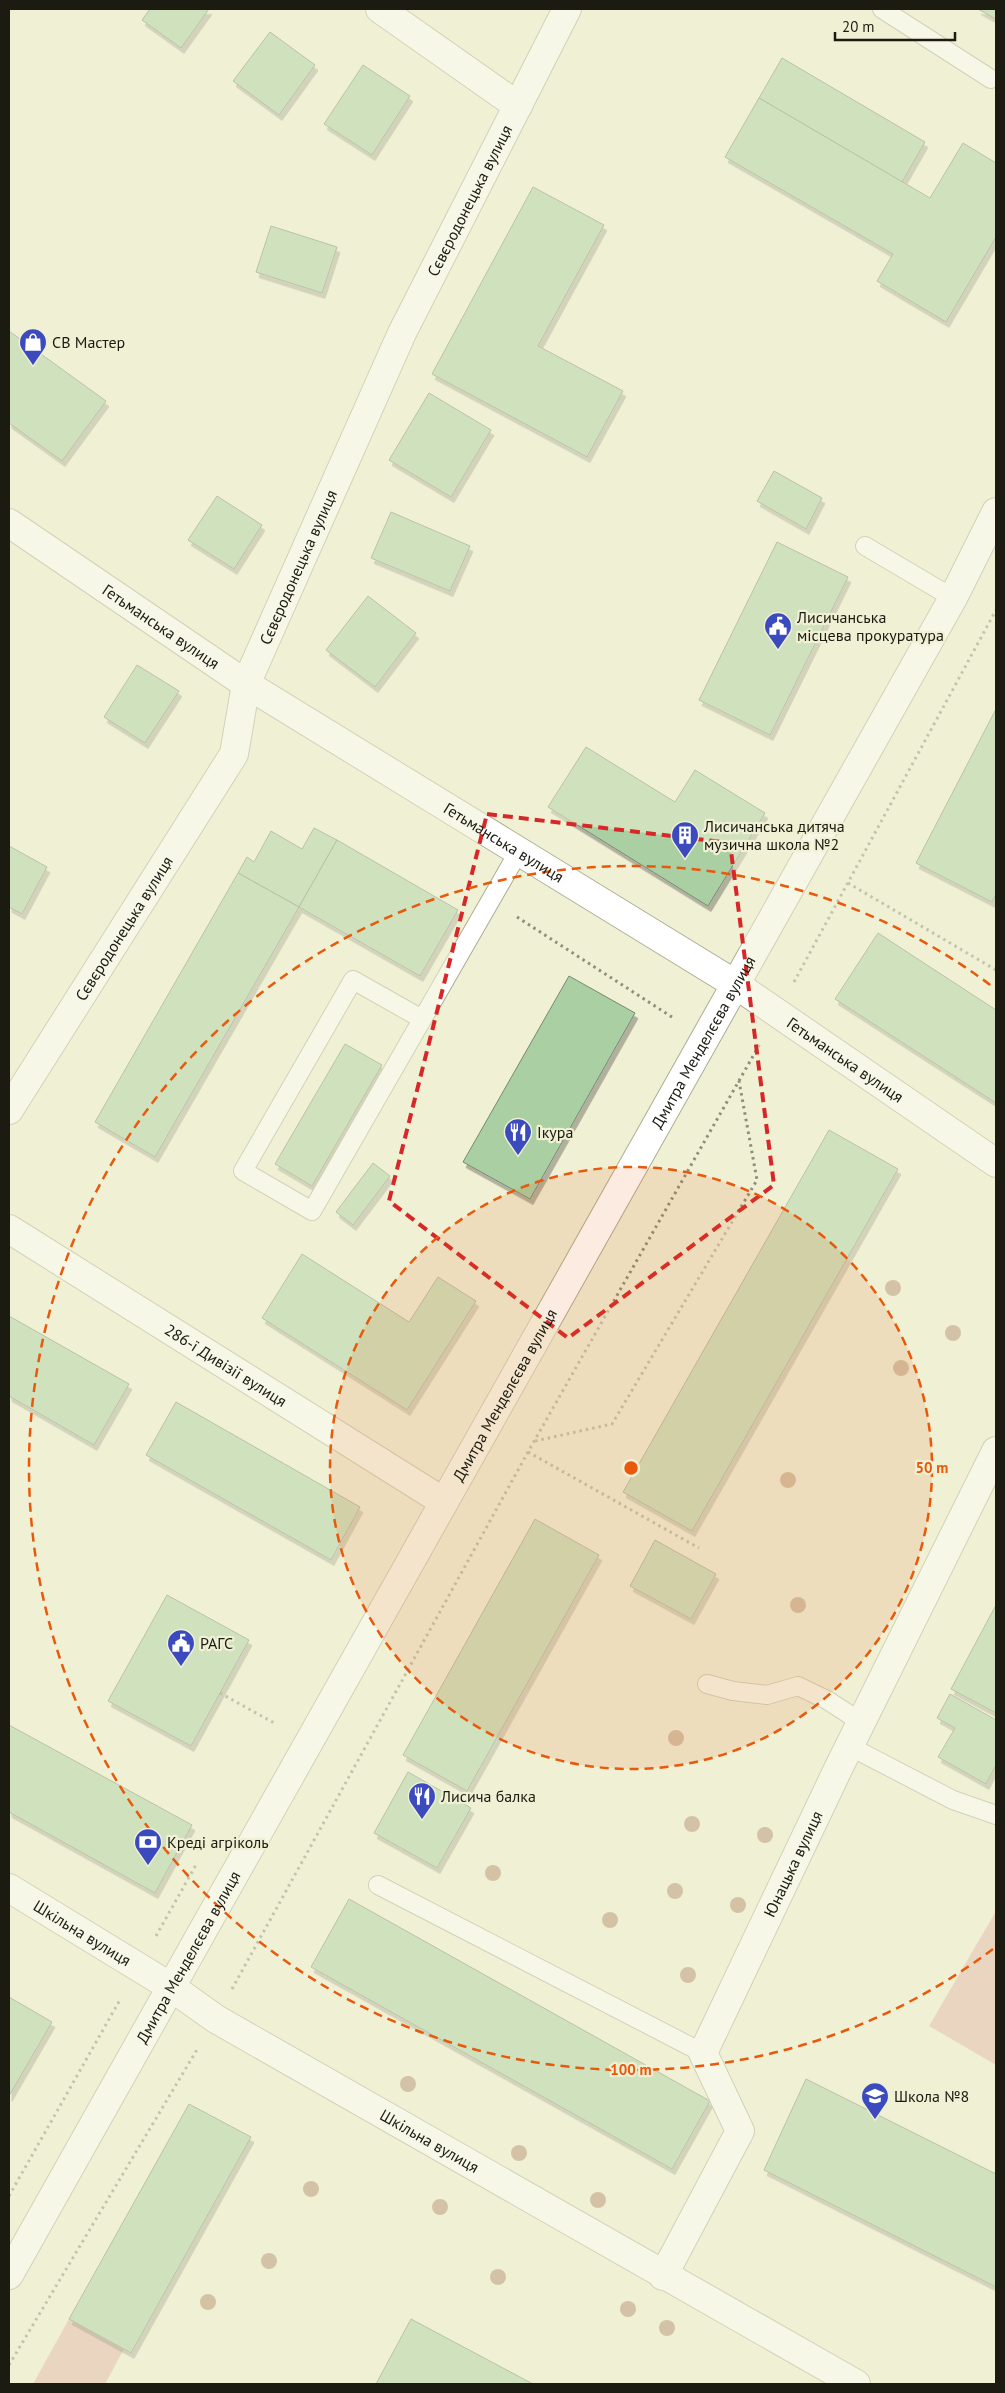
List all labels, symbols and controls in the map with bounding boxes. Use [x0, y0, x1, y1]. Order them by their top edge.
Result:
scale bar [835, 10, 955, 42]
text: 20 m [842, 17, 875, 36]
street label: Сєвєродонецька вулиця [423, 121, 516, 280]
shop icon: СВ Мастер [18, 327, 48, 366]
place label: СВ Мастер [52, 332, 125, 352]
street label: Сєвєродонецька вулиця [255, 487, 341, 648]
street label: Гетьманська вулиця [99, 580, 224, 673]
place label: Лисичанська місцева прокуратура [796, 607, 944, 645]
public building icon: Лисичанська місцева прокуратура [763, 611, 793, 650]
street label: Гетьманська вулиця [440, 798, 568, 887]
place label: Лисичанська дитяча музична школа №2 [703, 816, 845, 854]
building icon: Лисичанська дитяча музична школа №2 [670, 820, 700, 859]
street label: Сєвєродонецька вулиця [71, 852, 177, 1004]
street label: Дмитра Менделєєва вулиця [647, 952, 760, 1132]
street label: Гетьманська вулиця [783, 1013, 908, 1107]
restaurant icon: Ікура [503, 1117, 533, 1156]
place label: Ікура [537, 1122, 573, 1142]
street label: Дмитра Менделєєва вулиця [448, 1305, 561, 1485]
street label: 286-ї Дивізії вулиця [161, 1319, 291, 1411]
text: 50 m [916, 1458, 948, 1477]
centre of rings [622, 1459, 640, 1477]
public building icon: РАГС [166, 1628, 196, 1667]
place label: РАГС [200, 1633, 233, 1653]
restaurant icon: Лисича балка [407, 1781, 437, 1820]
place label: Лисича балка [440, 1786, 536, 1806]
street label: Юнацька вулиця [759, 1807, 827, 1920]
bank icon: Креді агріколь [133, 1827, 163, 1866]
place label: Креді агріколь [167, 1832, 269, 1852]
street label: Дмитра Менделєєва вулиця [132, 1867, 245, 2047]
street label: Шкільна вулиця [30, 1895, 135, 1970]
text: 100 m [610, 2060, 652, 2079]
school or university icon: Школа №8 [860, 2081, 890, 2120]
place label: Школа №8 [894, 2086, 969, 2106]
street label: Шкільна вулиця [377, 2105, 483, 2177]

